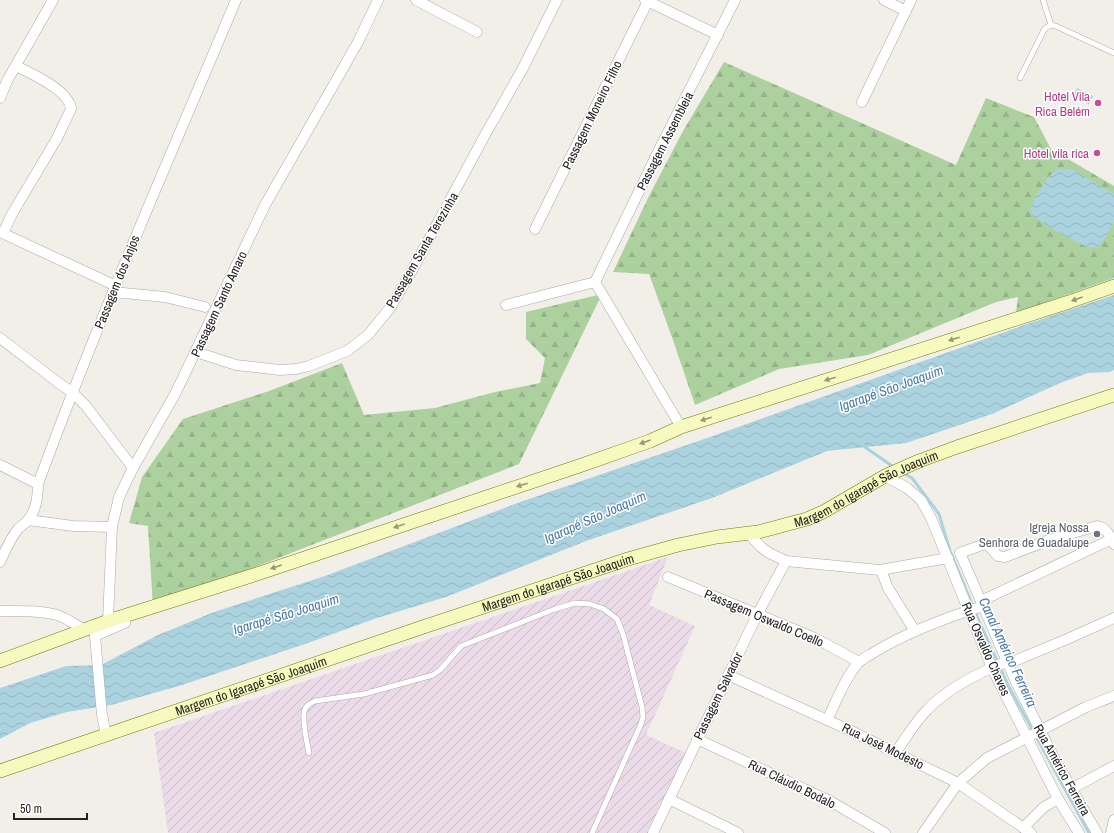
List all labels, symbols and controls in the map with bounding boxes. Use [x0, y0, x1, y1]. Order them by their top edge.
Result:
street label: Passagem Moneiro Filho [558, 58, 626, 172]
place label: Hotel Vila Rica Belém [1035, 88, 1090, 120]
street label: Passagem Assembleia [633, 89, 697, 193]
marker: Hotel Vila Rica Belém [1093, 98, 1103, 108]
place label: Hotel vila rica [1024, 145, 1089, 162]
marker: Hotel vila rica [1092, 148, 1102, 158]
street label: Passagem Santa Terezinha [382, 189, 462, 311]
street label: Passagem dos Anjos [90, 233, 144, 331]
street label: Passagem Santo Amaro [187, 248, 251, 360]
one-way arrow [1071, 296, 1083, 302]
one-way arrow [947, 336, 959, 342]
water label: Igarapé São Joaquim [836, 361, 946, 415]
one-way arrow [824, 376, 836, 382]
one-way arrow [700, 416, 712, 422]
one-way arrow [639, 440, 651, 446]
street label: Margem do Igarapé São Joaquim [792, 446, 940, 531]
one-way arrow [516, 482, 528, 488]
water label: Igarapé São Joaquim [541, 486, 649, 548]
place label: Igreja Nossa Senhora de Guadalupe [979, 519, 1089, 551]
one-way arrow [393, 523, 405, 529]
marker: Igreja Nossa Senhora de Guadalupe [1092, 529, 1102, 539]
street label: Margem do Igarapé São Joaquim [480, 549, 636, 615]
one-way arrow [269, 565, 281, 571]
street label: Passagem Oswaldo Coello [702, 585, 826, 651]
water label: Igarapé São Joaquim [231, 589, 341, 639]
water label: Canal Américo Ferreira [975, 594, 1041, 710]
street label: Rua Osvaldo Chaves [958, 600, 1014, 698]
street label: Passagem Salvador [689, 649, 747, 743]
street label: Margem do Igarapé São Joaquim [173, 652, 329, 719]
street label: Rua José Modesto [839, 719, 927, 773]
street label: Rua Américo Ferreira [1030, 721, 1094, 819]
street label: Rua Cláudio Bodalo [745, 755, 839, 813]
scale bar [14, 795, 87, 821]
text: 50 m [20, 801, 42, 817]

